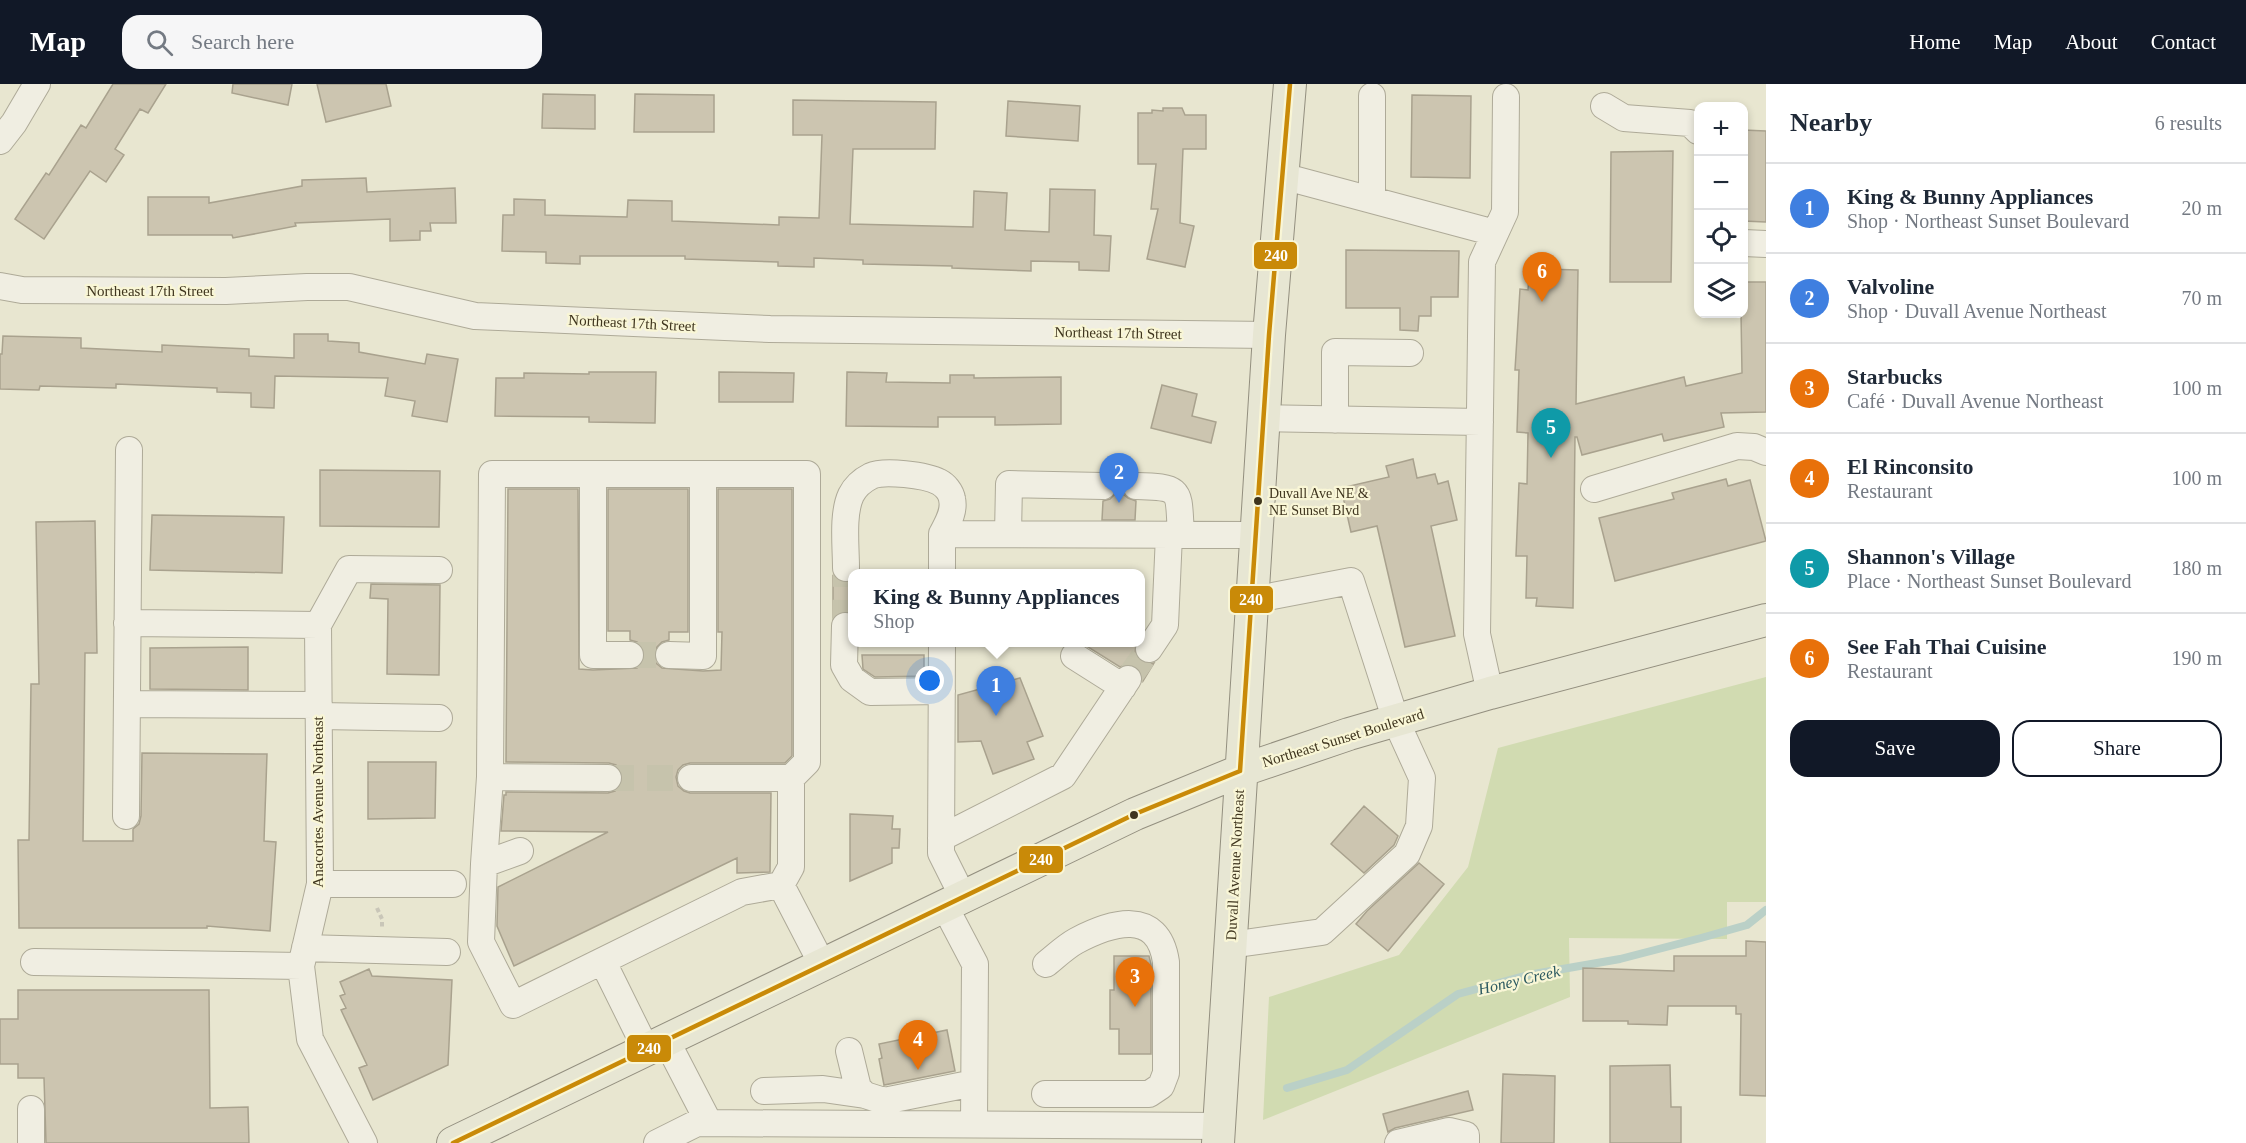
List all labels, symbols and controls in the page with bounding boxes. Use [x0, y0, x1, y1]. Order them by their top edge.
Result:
search box [122, 15, 542, 69]
text: Map [30, 26, 86, 57]
icon: search [143, 26, 176, 59]
text: Search here [191, 29, 294, 54]
text: Home [1909, 30, 1961, 54]
text: Map [1994, 30, 2032, 54]
text: About [2065, 30, 2118, 54]
text: Contact [2151, 30, 2216, 54]
map controls [1694, 102, 1748, 318]
button: + [1694, 102, 1748, 156]
text: Nearby [1790, 108, 1872, 137]
text: 6 results [2155, 112, 2222, 134]
button: − [1694, 156, 1748, 210]
text: King & Bunny Appliances [1847, 184, 2093, 209]
text: 1 [1805, 197, 1815, 219]
text: 20 m [2181, 197, 2222, 219]
button: locate [1694, 210, 1748, 264]
text: Shop · Northeast Sunset Boulevard [1847, 210, 2129, 232]
line badge: 240 [1253, 241, 1298, 270]
text: 240 [1264, 247, 1288, 264]
pin: 6 [1522, 252, 1562, 302]
button: layers [1694, 264, 1748, 318]
text: Valvoline [1847, 274, 1934, 299]
street label: Northeast 17th Street [86, 283, 215, 299]
text: 2 [1805, 287, 1815, 309]
text: 70 m [2181, 287, 2222, 309]
text: Shop · Duvall Avenue Northeast [1847, 300, 2107, 322]
street label: Northeast 17th Street [568, 312, 697, 334]
street label: Northeast 17th Street [1054, 324, 1183, 342]
text: Starbucks [1847, 364, 1942, 389]
text: 3 [1805, 377, 1815, 399]
text: 100 m [2171, 377, 2222, 399]
text: Café · Duvall Avenue Northeast [1847, 390, 2103, 412]
pin: 5 [1532, 408, 1570, 458]
pin: 2 [1100, 454, 1138, 503]
text: El Rinconsito [1847, 454, 1974, 479]
text: 4 [1805, 467, 1815, 489]
text: 100 m [2171, 467, 2222, 489]
text: Restaurant [1847, 480, 1933, 502]
place label: Duvall Ave NE & NE Sunset Blvd [1269, 486, 1369, 518]
marker: Duvall Ave NE & NE Sunset Blvd [1252, 495, 1264, 507]
text: Shannon's Village [1847, 544, 2015, 569]
text: 5 [1805, 557, 1815, 579]
text: 180 m [2171, 557, 2222, 579]
popup [848, 569, 1145, 647]
text: Place · Northeast Sunset Boulevard [1847, 570, 2131, 592]
text: King & Bunny Appliances [873, 584, 1120, 609]
line badge: 240 [1229, 585, 1274, 614]
text: 240 [1239, 591, 1263, 608]
text: Shop [873, 610, 914, 632]
text: See Fah Thai Cuisine [1847, 634, 2046, 659]
text: 6 [1805, 647, 1815, 669]
text: 190 m [2171, 647, 2222, 669]
text: Restaurant [1847, 660, 1933, 682]
your location [915, 666, 944, 695]
pin: 1 [976, 666, 1016, 716]
street label: Northeast Sunset Boulevard [1260, 706, 1426, 770]
street label: Anacortes Avenue Northeast [310, 716, 326, 888]
button: Save [1790, 720, 2000, 777]
button: Share [2012, 720, 2222, 777]
street label: Duvall Avenue Northeast [1223, 788, 1247, 941]
unlabelled marker [1128, 809, 1140, 821]
line badge: 240 [1018, 845, 1064, 874]
text: 240 [1029, 851, 1053, 868]
pin: 3 [1116, 958, 1154, 1007]
water label: Honey Creek [1475, 962, 1563, 999]
pin: 4 [898, 1020, 938, 1070]
line badge: 240 [626, 1034, 672, 1063]
text: 240 [637, 1040, 661, 1057]

